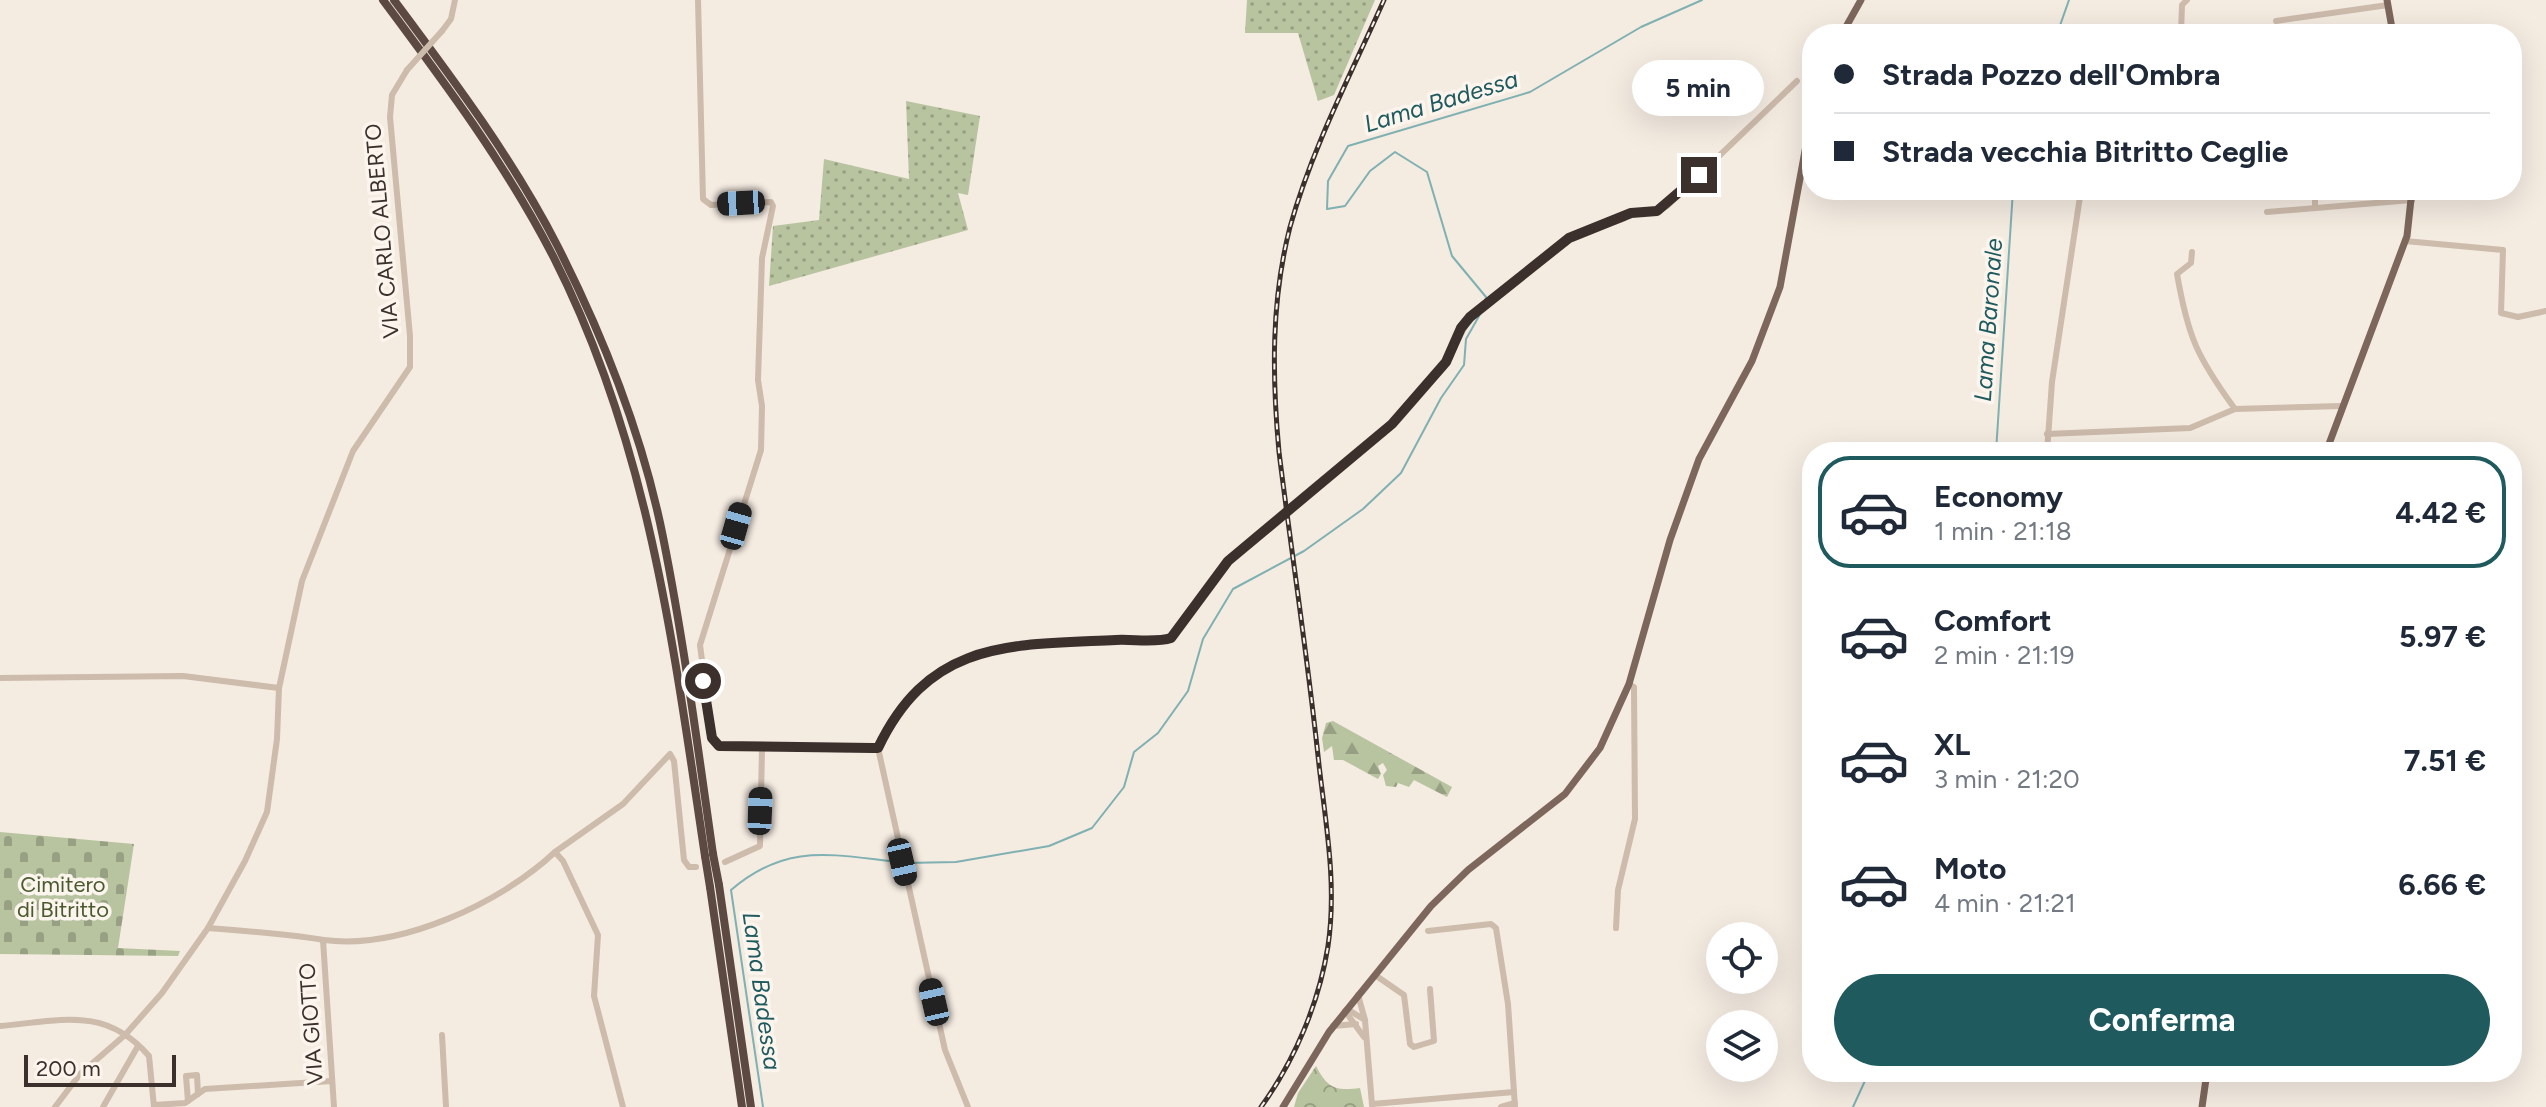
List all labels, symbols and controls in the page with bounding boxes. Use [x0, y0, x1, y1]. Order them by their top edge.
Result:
text: Strada Pozzo dell'Ombra [1882, 56, 2221, 93]
callout: 5 min [1633, 59, 1765, 115]
water label: Lama Badessa [1360, 64, 1522, 138]
text: 5 min [1665, 72, 1731, 104]
street label: VIA CARLO ALBERTO [359, 123, 405, 339]
text: Strada vecchia Bitritto Ceglie [1882, 133, 2288, 170]
route end [1681, 157, 1717, 193]
car [716, 190, 766, 216]
water label: Lama Baronale [1968, 237, 2008, 403]
icon: car [1838, 476, 1910, 548]
text: Economy [1934, 478, 2063, 515]
text: 4.42 € [2395, 494, 2486, 531]
car [718, 500, 754, 552]
text: 1 min · 21:18 [1934, 515, 2072, 547]
icon: car [1838, 600, 1910, 672]
text: Comfort [1934, 602, 2052, 639]
text: 5.97 € [2399, 618, 2486, 655]
text: 2 min · 21:19 [1934, 639, 2074, 671]
route start [685, 663, 721, 699]
icon: car [1838, 724, 1910, 796]
text: XL [1934, 726, 1970, 763]
text: 7.51 € [2404, 742, 2486, 779]
text: 3 min · 21:20 [1934, 763, 2080, 795]
car [747, 787, 773, 835]
car [885, 836, 919, 888]
icon: car [1838, 848, 1910, 920]
text: Moto [1934, 850, 2006, 887]
text: 6.66 € [2398, 866, 2486, 903]
park label: Cimitero di Bitritto [17, 871, 109, 923]
text: 4 min · 21:21 [1934, 887, 2076, 919]
water label: Lama Badessa [737, 910, 787, 1072]
map controls [1706, 922, 1778, 1082]
button: locate [1706, 922, 1778, 994]
street label: VIA GIOTTO [293, 962, 329, 1086]
button: Conferma [1834, 974, 2490, 1066]
car [917, 976, 951, 1028]
button: layers [1706, 1010, 1778, 1082]
scale bar [24, 1051, 176, 1087]
text: 200 m [36, 1055, 101, 1082]

